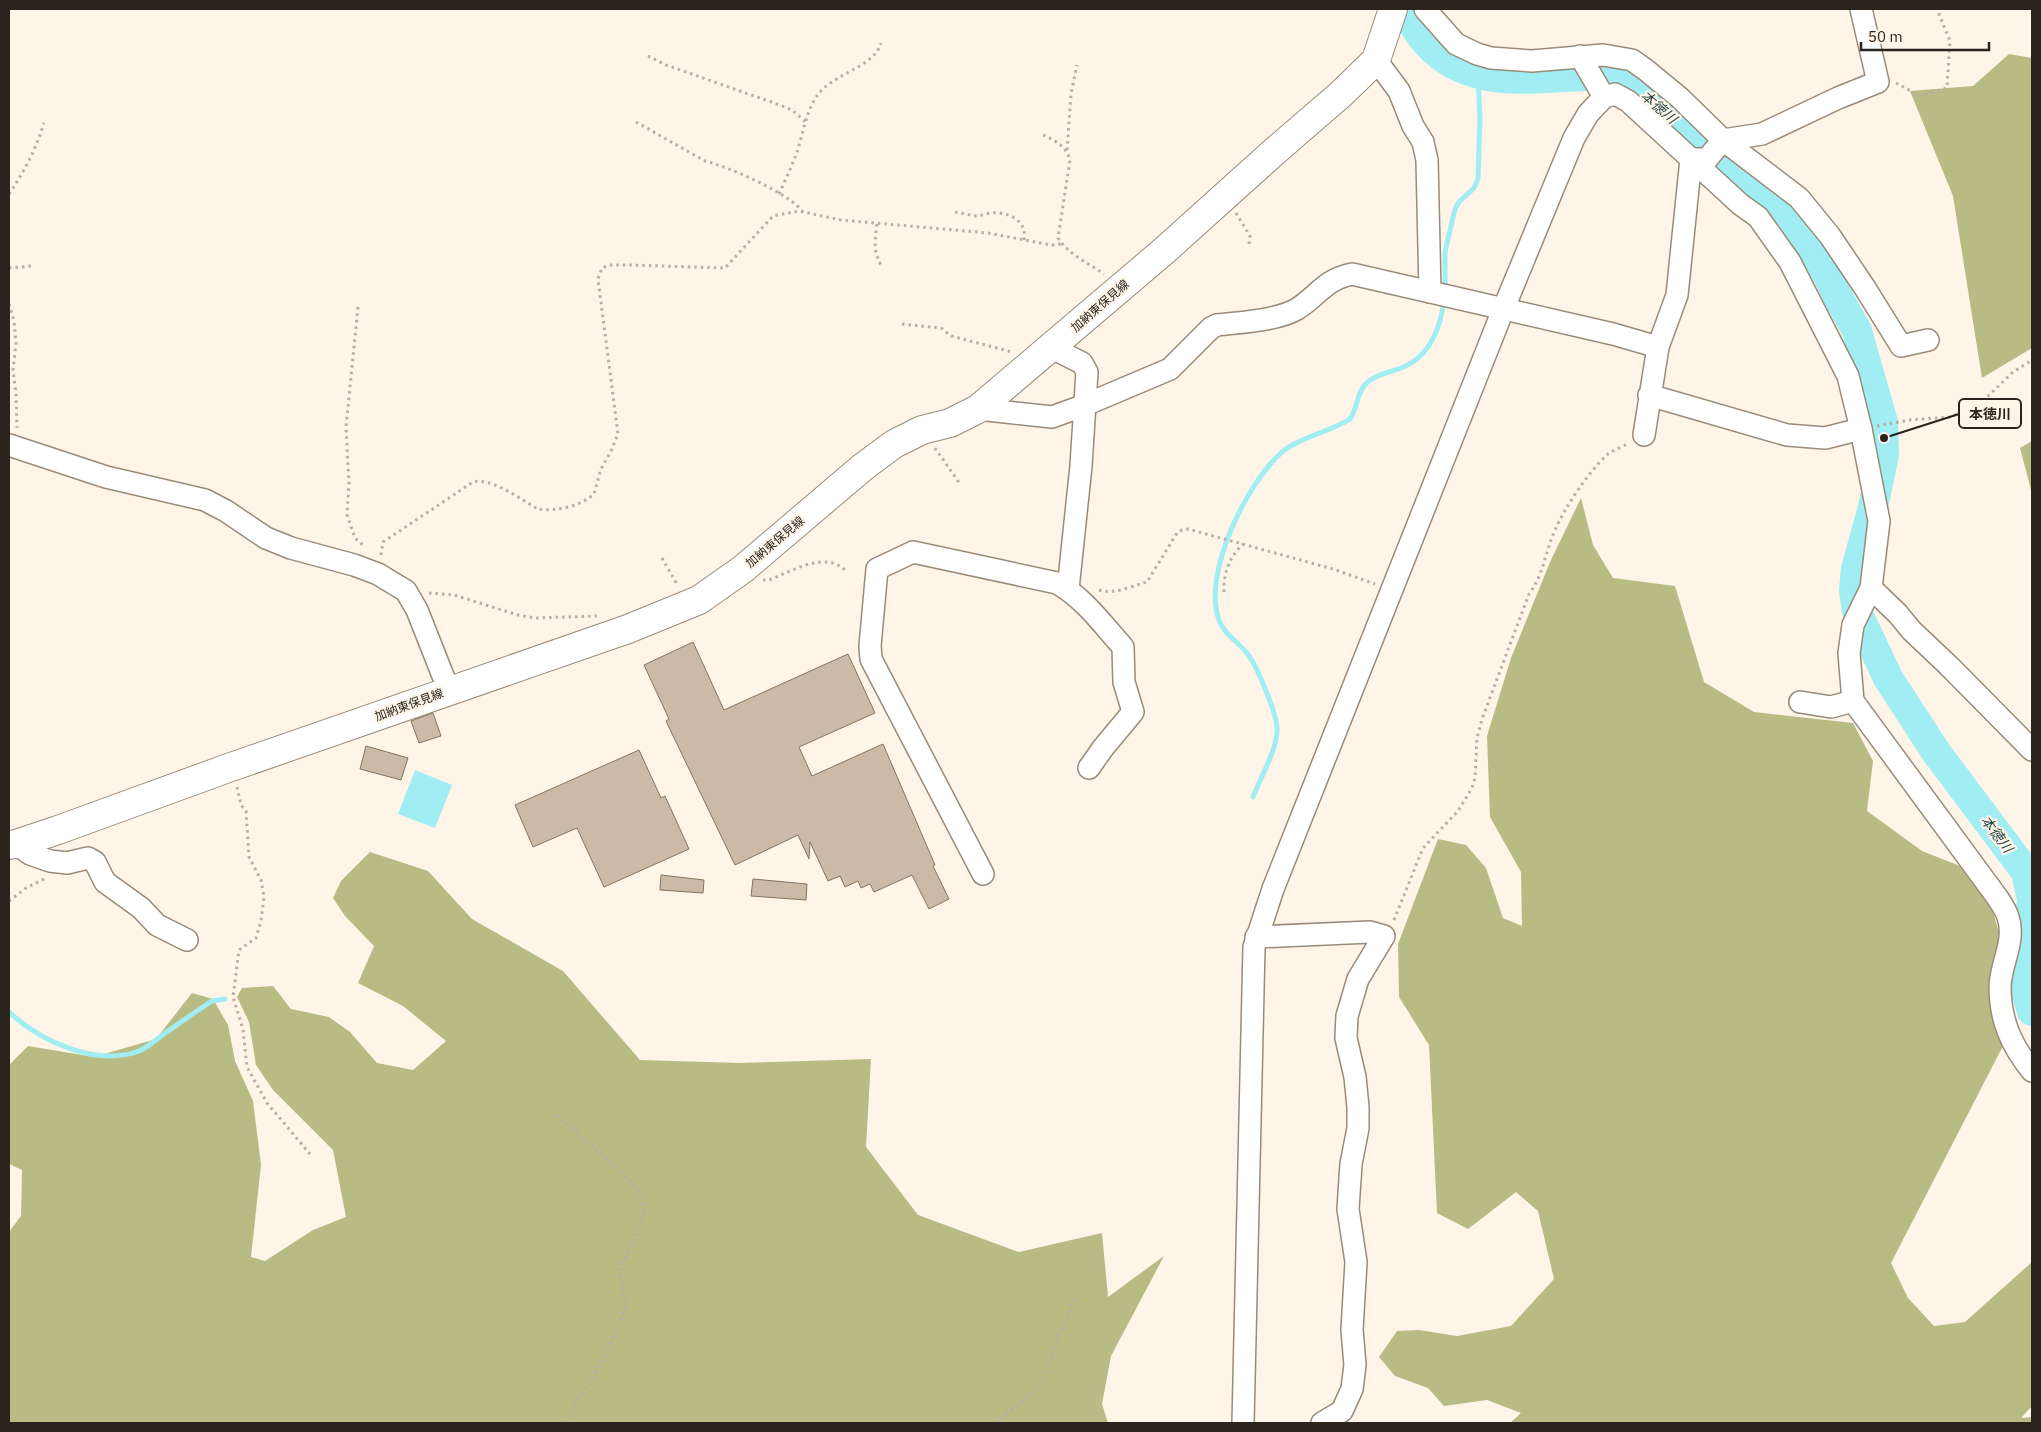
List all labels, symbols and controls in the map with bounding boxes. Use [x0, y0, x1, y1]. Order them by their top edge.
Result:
scale bar [1861, 20, 1988, 52]
text: 50 m [1868, 27, 1903, 46]
water label: 本徳川 [1637, 86, 1682, 129]
street label: 加納東保見線 [1068, 276, 1132, 335]
callout: 本徳川 [1959, 399, 2021, 428]
text: 本徳川 [1969, 405, 2011, 423]
street label: 加納東保見線 [742, 513, 807, 571]
street label: 加納東保見線 [372, 685, 445, 724]
water label: 本徳川 [1977, 812, 2018, 858]

